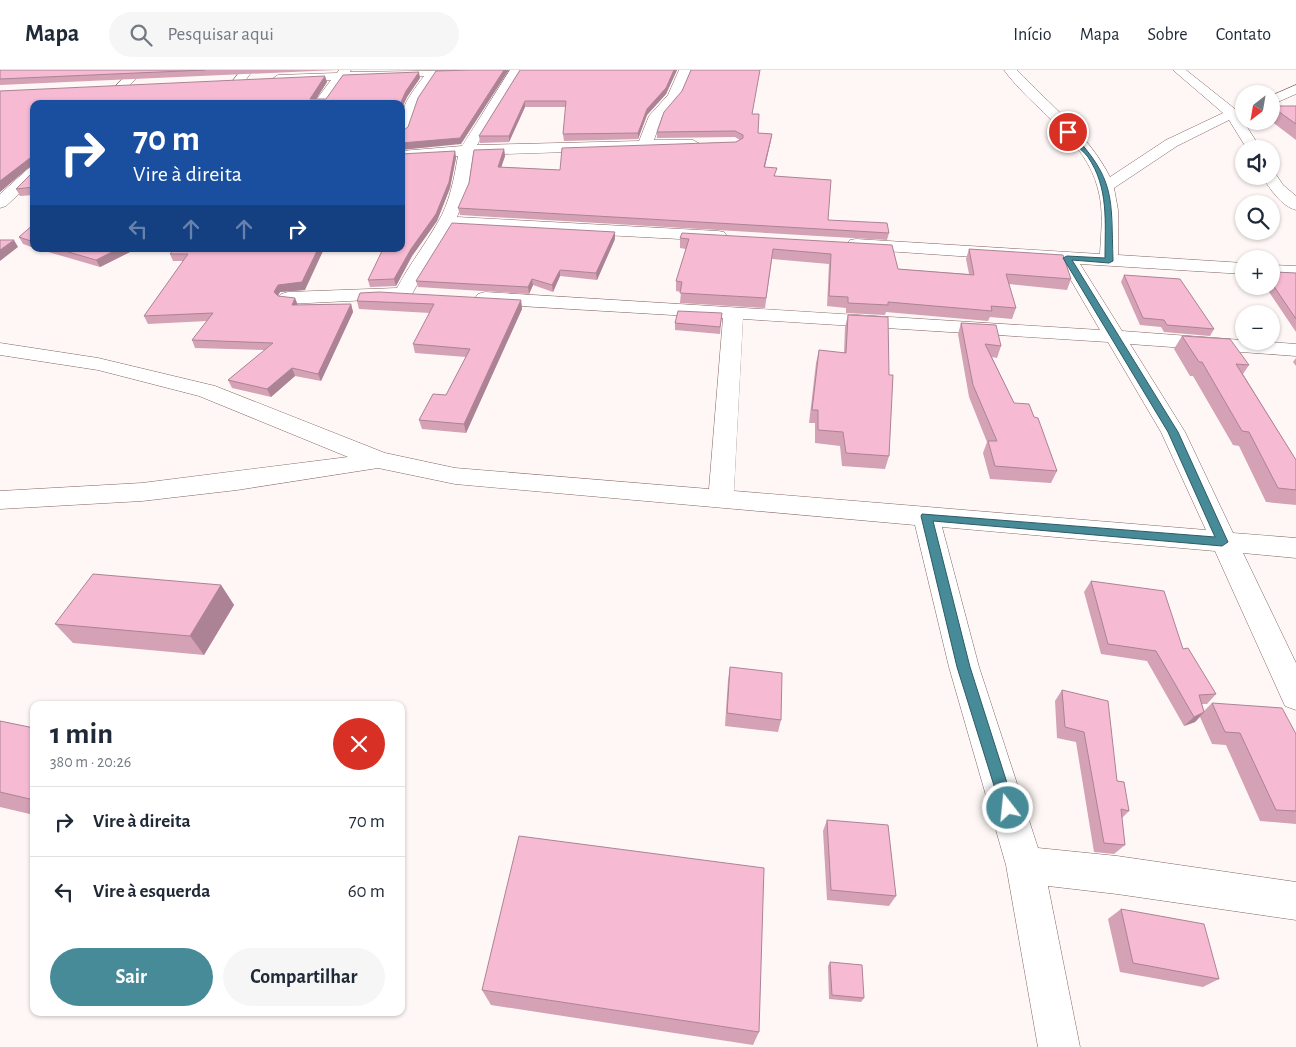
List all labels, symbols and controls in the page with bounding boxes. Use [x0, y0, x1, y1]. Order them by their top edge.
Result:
search box [109, 12, 459, 57]
icon: search [127, 21, 155, 49]
text: Mapa [25, 22, 79, 46]
text: Pesquisar aqui [167, 25, 274, 44]
text: Início [1013, 26, 1052, 44]
text: Mapa [1080, 26, 1120, 44]
text: Sobre [1148, 26, 1188, 44]
text: Contato [1216, 26, 1271, 44]
north arrow [1235, 85, 1280, 130]
map controls [1235, 85, 1280, 350]
pin [1047, 111, 1089, 153]
icon: arrive [1054, 118, 1082, 146]
icon: right [50, 120, 115, 185]
text: 70 m [133, 122, 200, 157]
button: sound [1235, 140, 1280, 185]
text: Vire à direita [133, 163, 242, 185]
button: search [1235, 195, 1280, 240]
icon: left [124, 215, 152, 243]
icon: ahead [177, 215, 205, 243]
icon: ahead [230, 215, 258, 243]
icon: right [283, 215, 311, 243]
button: + [1235, 250, 1280, 295]
button: − [1235, 305, 1280, 350]
button: close [333, 718, 385, 770]
text: 1 min [50, 719, 113, 749]
text: 380 m · 20:26 [50, 754, 131, 770]
position arrow [981, 781, 1033, 833]
icon: right [50, 808, 78, 836]
text: Vire à direita [93, 812, 191, 831]
text: 70 m [349, 812, 385, 831]
icon: left [50, 878, 78, 906]
text: Vire à esquerda [93, 882, 210, 901]
text: 60 m [348, 882, 385, 901]
button: Sair [50, 948, 213, 1006]
button: Compartilhar [223, 948, 385, 1006]

